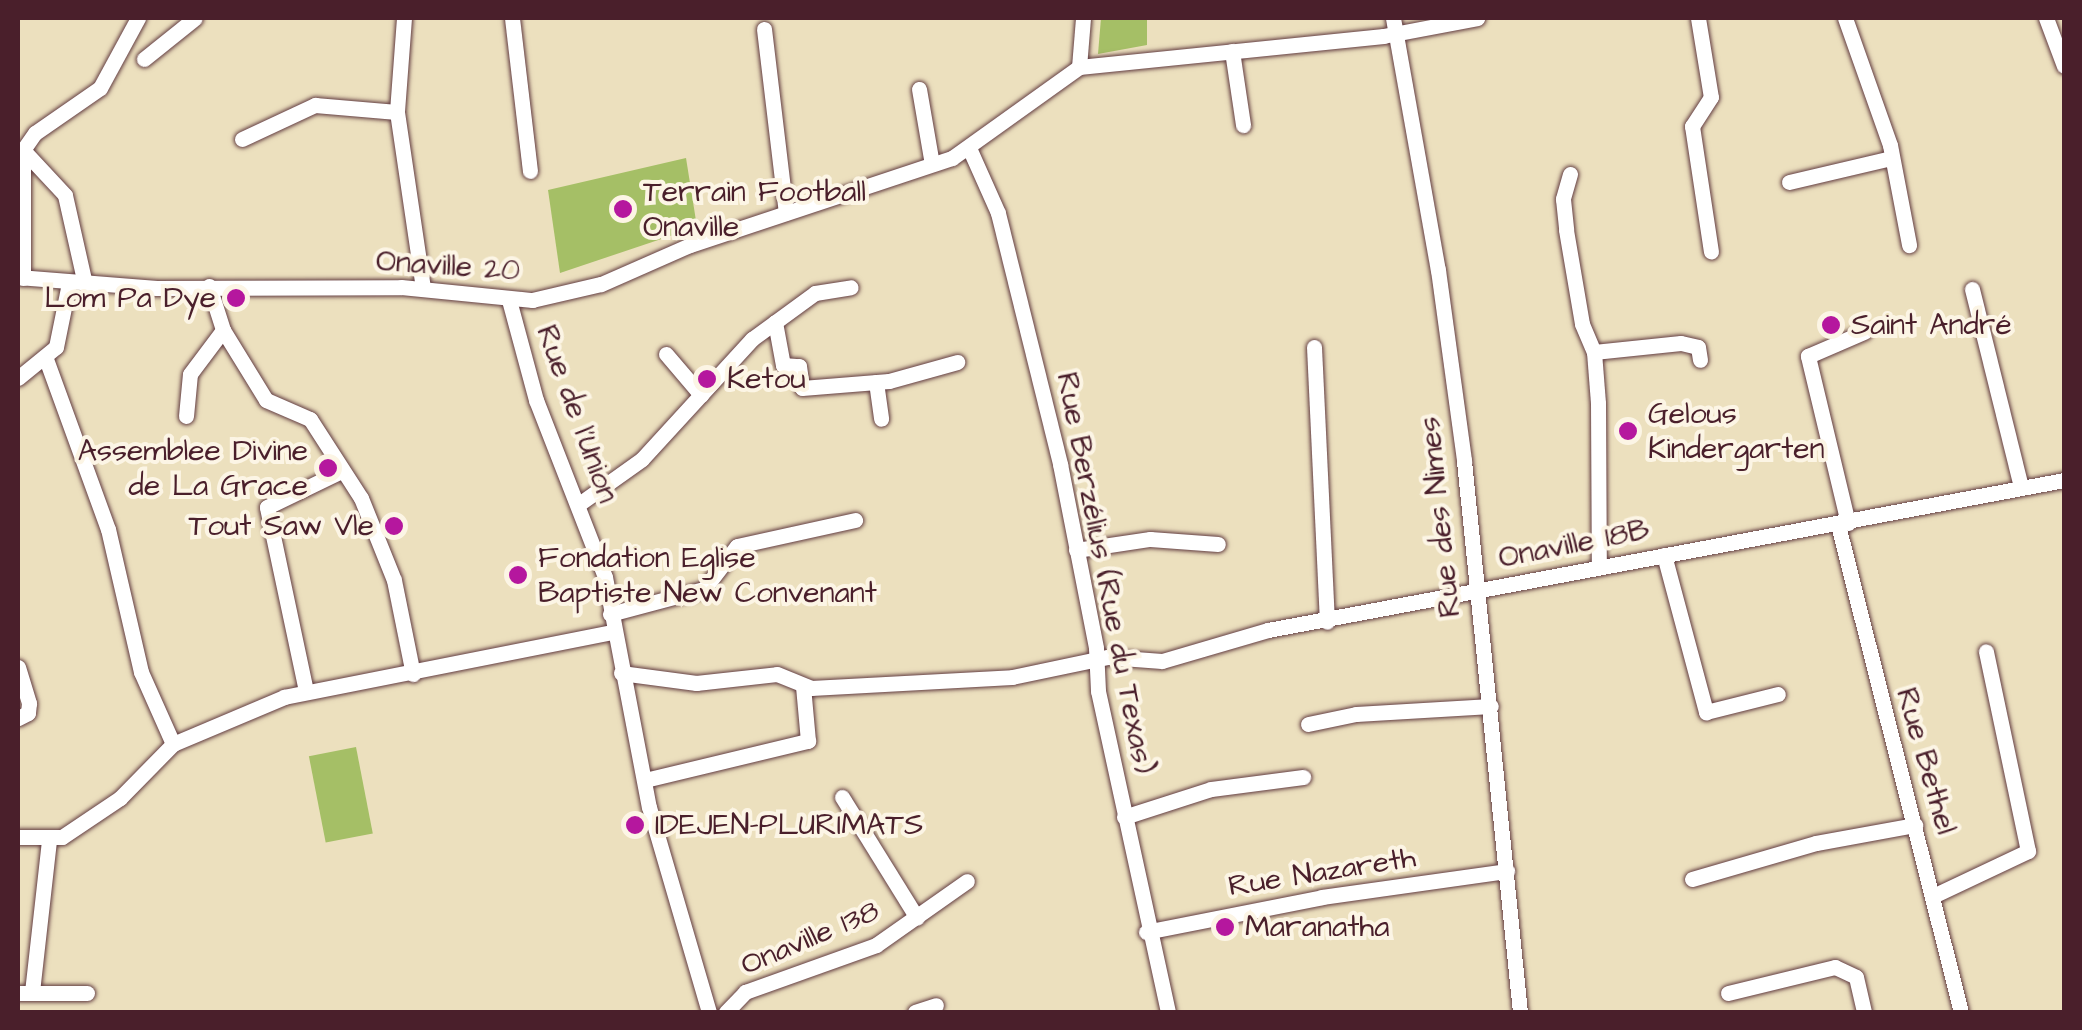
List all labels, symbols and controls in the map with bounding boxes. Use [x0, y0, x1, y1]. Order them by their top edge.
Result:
place label: Terrain Football Onaville [643, 174, 866, 244]
marker: Terrain Football Onaville [612, 198, 634, 220]
street label: Onaville 20 [375, 243, 521, 289]
place label: Lom Pa Dye [44, 280, 216, 316]
marker: Lom Pa Dye [225, 287, 247, 309]
place label: Saint André [1851, 307, 2012, 343]
marker: Saint André [1820, 314, 1842, 336]
street label: Rue de l'Union [528, 320, 626, 508]
place label: Ketou [727, 361, 806, 397]
marker: Ketou [696, 368, 718, 390]
street label: Rue Berzélius (Rue du Texas) [1048, 369, 1162, 777]
place label: Gelous Kindergarten [1648, 396, 1825, 466]
street label: Rue des Nimes [1412, 415, 1468, 619]
marker: Gelous Kindergarten [1617, 420, 1639, 442]
place label: Assemblee Divine de La Grace [78, 433, 308, 504]
marker: Assemblee Divine de La Grace [317, 457, 339, 479]
place label: Tout Saw Vle [188, 508, 374, 544]
street label: Onaville 18B [1496, 512, 1652, 576]
marker: Tout Saw Vle [383, 515, 405, 537]
place label: Fondation Eglise Baptiste New Convenant [538, 540, 877, 610]
marker: Fondation Eglise Baptiste New Convenant [507, 564, 529, 586]
street label: Rue Bethel [1888, 684, 1964, 838]
place label: IDEJEN-PLURIMATS [655, 807, 923, 843]
marker: IDEJEN-PLURIMATS [624, 814, 646, 836]
street label: Rue Nazareth [1226, 839, 1418, 905]
street label: Onaville 138 [735, 893, 885, 983]
place label: Maranatha [1245, 909, 1389, 945]
marker: Maranatha [1214, 916, 1236, 938]

